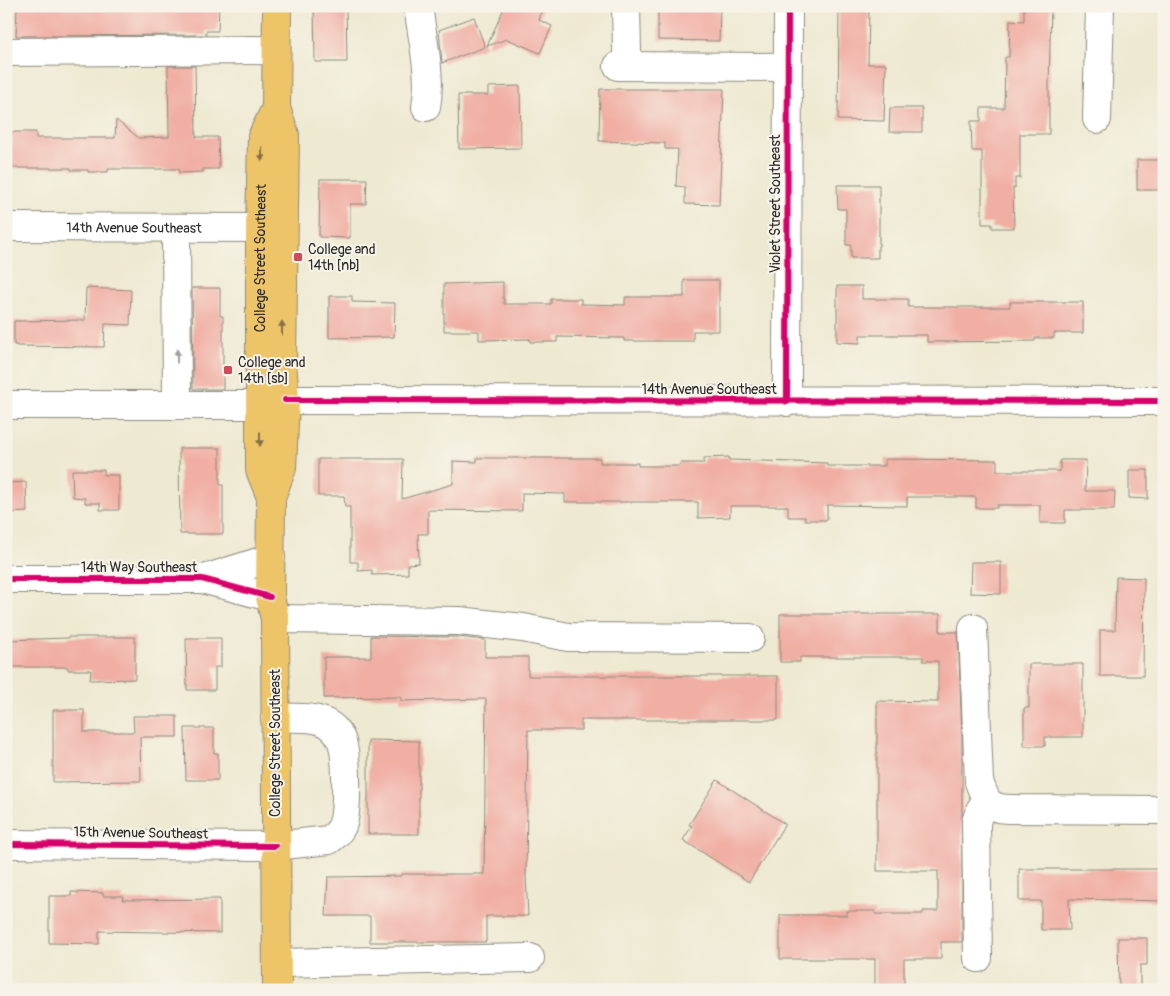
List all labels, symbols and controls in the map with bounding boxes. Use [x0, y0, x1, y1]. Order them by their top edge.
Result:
street label: Violet Street Southeast [767, 134, 784, 273]
one-way arrow [257, 146, 265, 162]
street label: College Street Southeast [251, 184, 269, 332]
street label: 14th Avenue Southeast [66, 219, 202, 236]
place label: College and 14th [nb] [308, 241, 376, 274]
marker: College and 14th [nb] [292, 251, 304, 263]
one-way arrow [278, 320, 286, 336]
one-way arrow [173, 348, 181, 364]
place label: College and 14th [sb] [238, 354, 306, 387]
marker: College and 14th [sb] [222, 364, 234, 376]
street label: 14th Avenue Southeast [641, 381, 777, 398]
one-way arrow [256, 431, 264, 447]
street label: 14th Way Southeast [81, 559, 198, 576]
street label: College Street Southeast [267, 669, 284, 817]
street label: 15th Avenue Southeast [74, 823, 209, 843]

